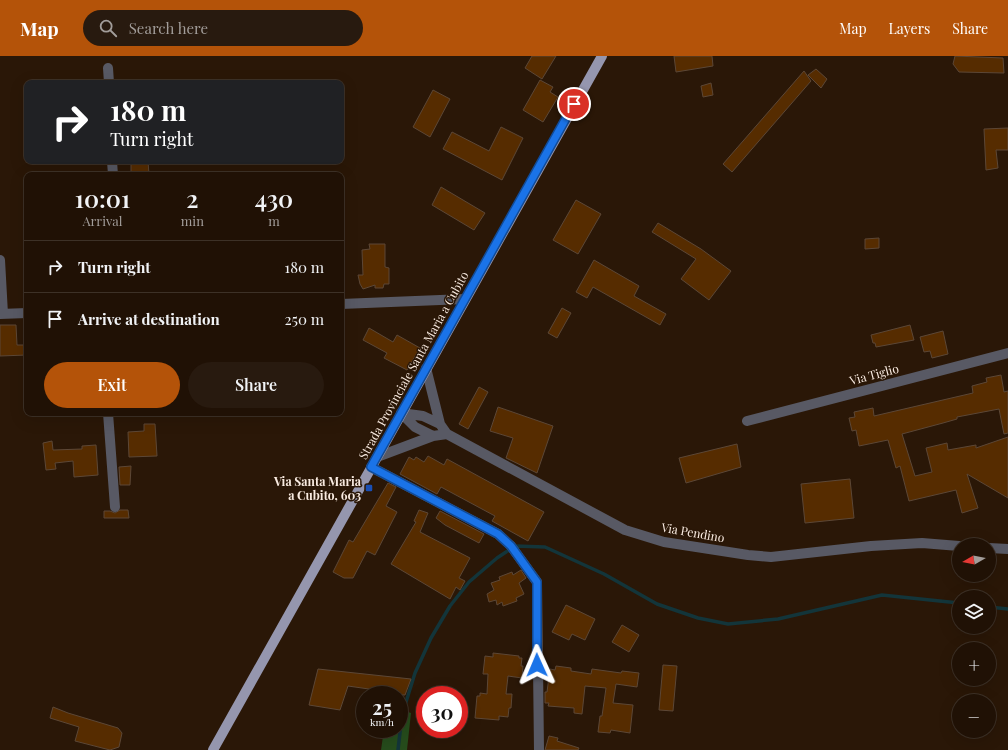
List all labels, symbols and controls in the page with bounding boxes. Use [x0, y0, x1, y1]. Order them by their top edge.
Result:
search box [83, 10, 363, 46]
text: Map [20, 15, 59, 41]
icon: search [97, 17, 119, 39]
text: Search here [129, 18, 208, 38]
text: Map [839, 19, 867, 38]
text: Layers [889, 19, 930, 38]
text: Share [952, 19, 988, 38]
pin [557, 87, 591, 121]
text: 180 m [110, 91, 186, 128]
icon: arrive [563, 93, 585, 115]
icon: right [44, 96, 96, 148]
text: Turn right [110, 127, 193, 151]
text: 10:01 [75, 182, 130, 214]
text: 2 [186, 182, 198, 214]
text: 430 [255, 182, 293, 214]
text: Arrival [82, 212, 122, 229]
text: min [181, 212, 204, 229]
text: m [268, 212, 280, 229]
icon: right [44, 256, 66, 278]
text: Turn right [78, 257, 151, 277]
text: 180 m [285, 257, 324, 277]
street label: Strada Provinciale Santa Maria a Cubito [354, 268, 472, 462]
icon: arrive [44, 308, 66, 330]
text: Arrive at destination [78, 309, 220, 329]
text: 250 m [285, 309, 324, 329]
street label: Via Tiglio [847, 360, 901, 388]
button: Exit [44, 362, 180, 408]
button: Share [188, 362, 324, 408]
place label: Via Santa Maria a Cubito, 603 [273, 473, 362, 503]
marker: Via Santa Maria a Cubito, 603 [364, 483, 374, 493]
street label: Via Pendino [659, 518, 726, 546]
north arrow [952, 538, 996, 582]
map controls [952, 538, 996, 738]
button: layers [952, 590, 996, 634]
button: + [952, 642, 996, 686]
position arrow [516, 644, 558, 686]
speed limit sign: 30 [416, 686, 468, 738]
text: 25 [372, 693, 392, 720]
button: − [952, 694, 996, 738]
text: km/h [370, 715, 394, 729]

